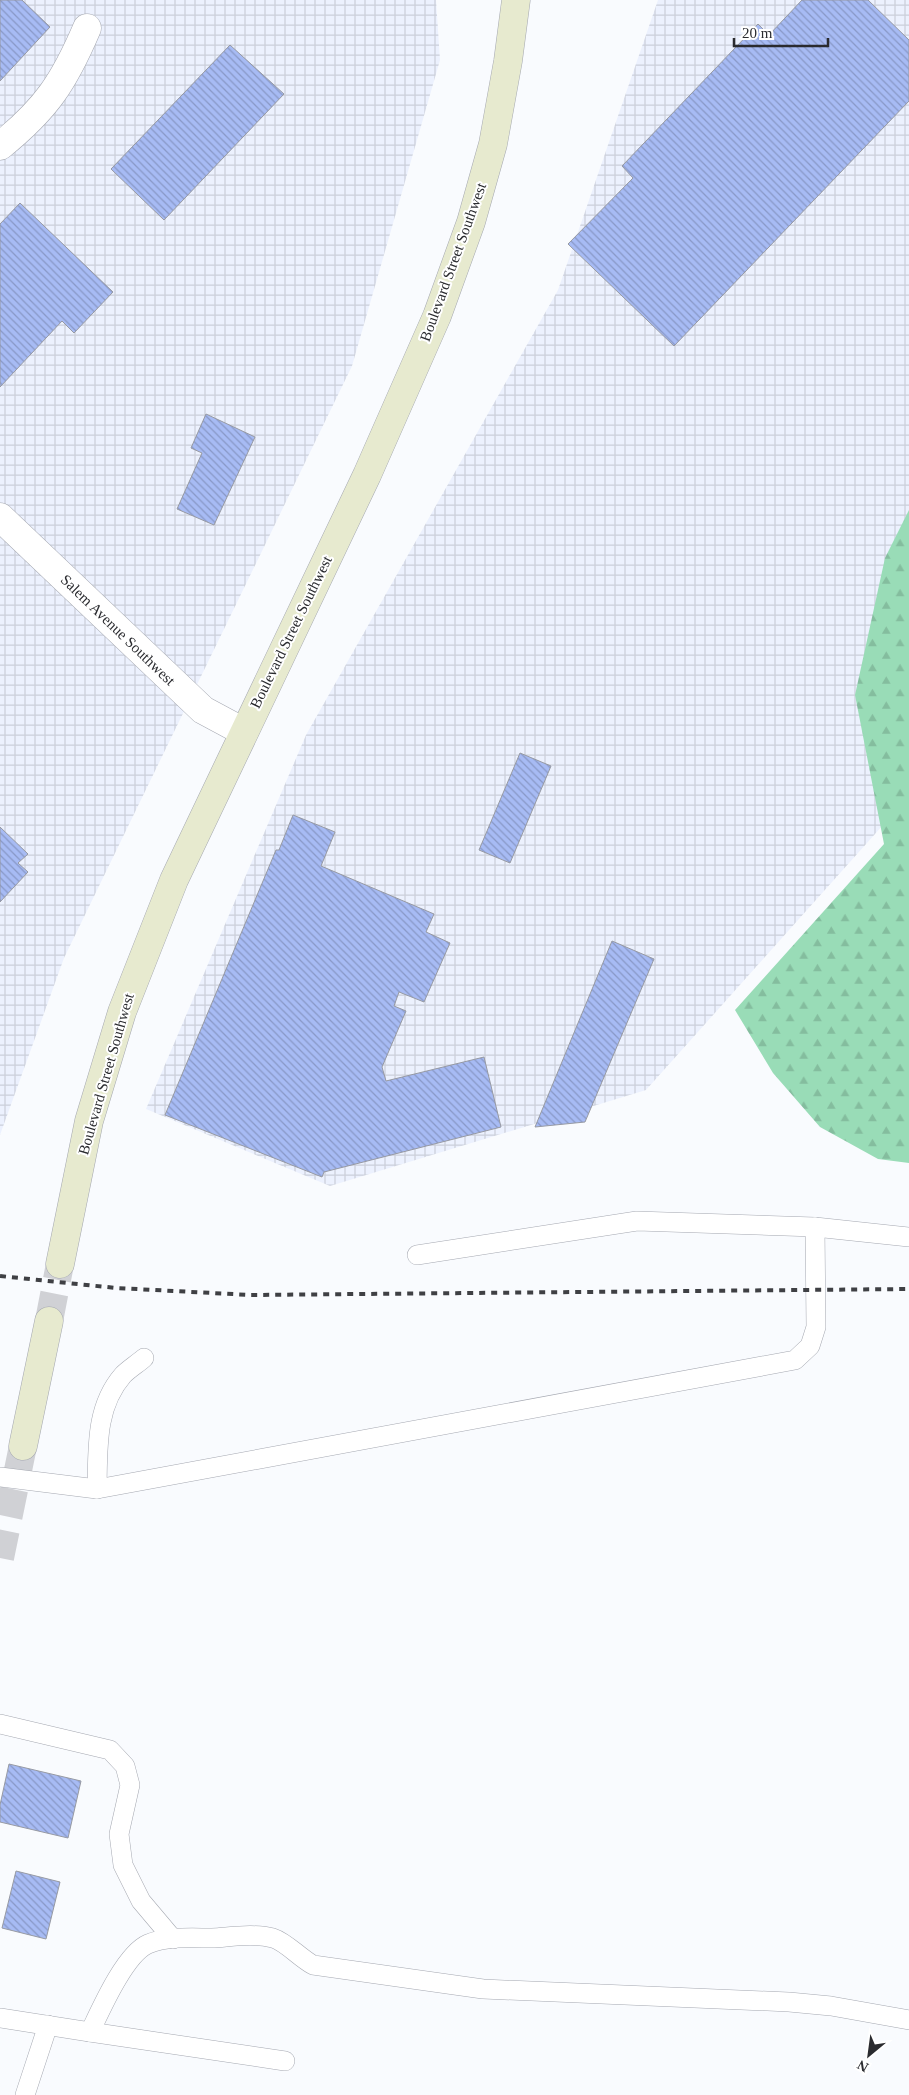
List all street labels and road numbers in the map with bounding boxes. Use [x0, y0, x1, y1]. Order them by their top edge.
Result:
street label: Boulevard Street Southwest [417, 180, 489, 343]
street label: Boulevard Street Southwest [247, 552, 335, 711]
street label: Salem Avenue Southwest [58, 571, 179, 689]
street label: Boulevard Street Southwest [75, 991, 137, 1157]

